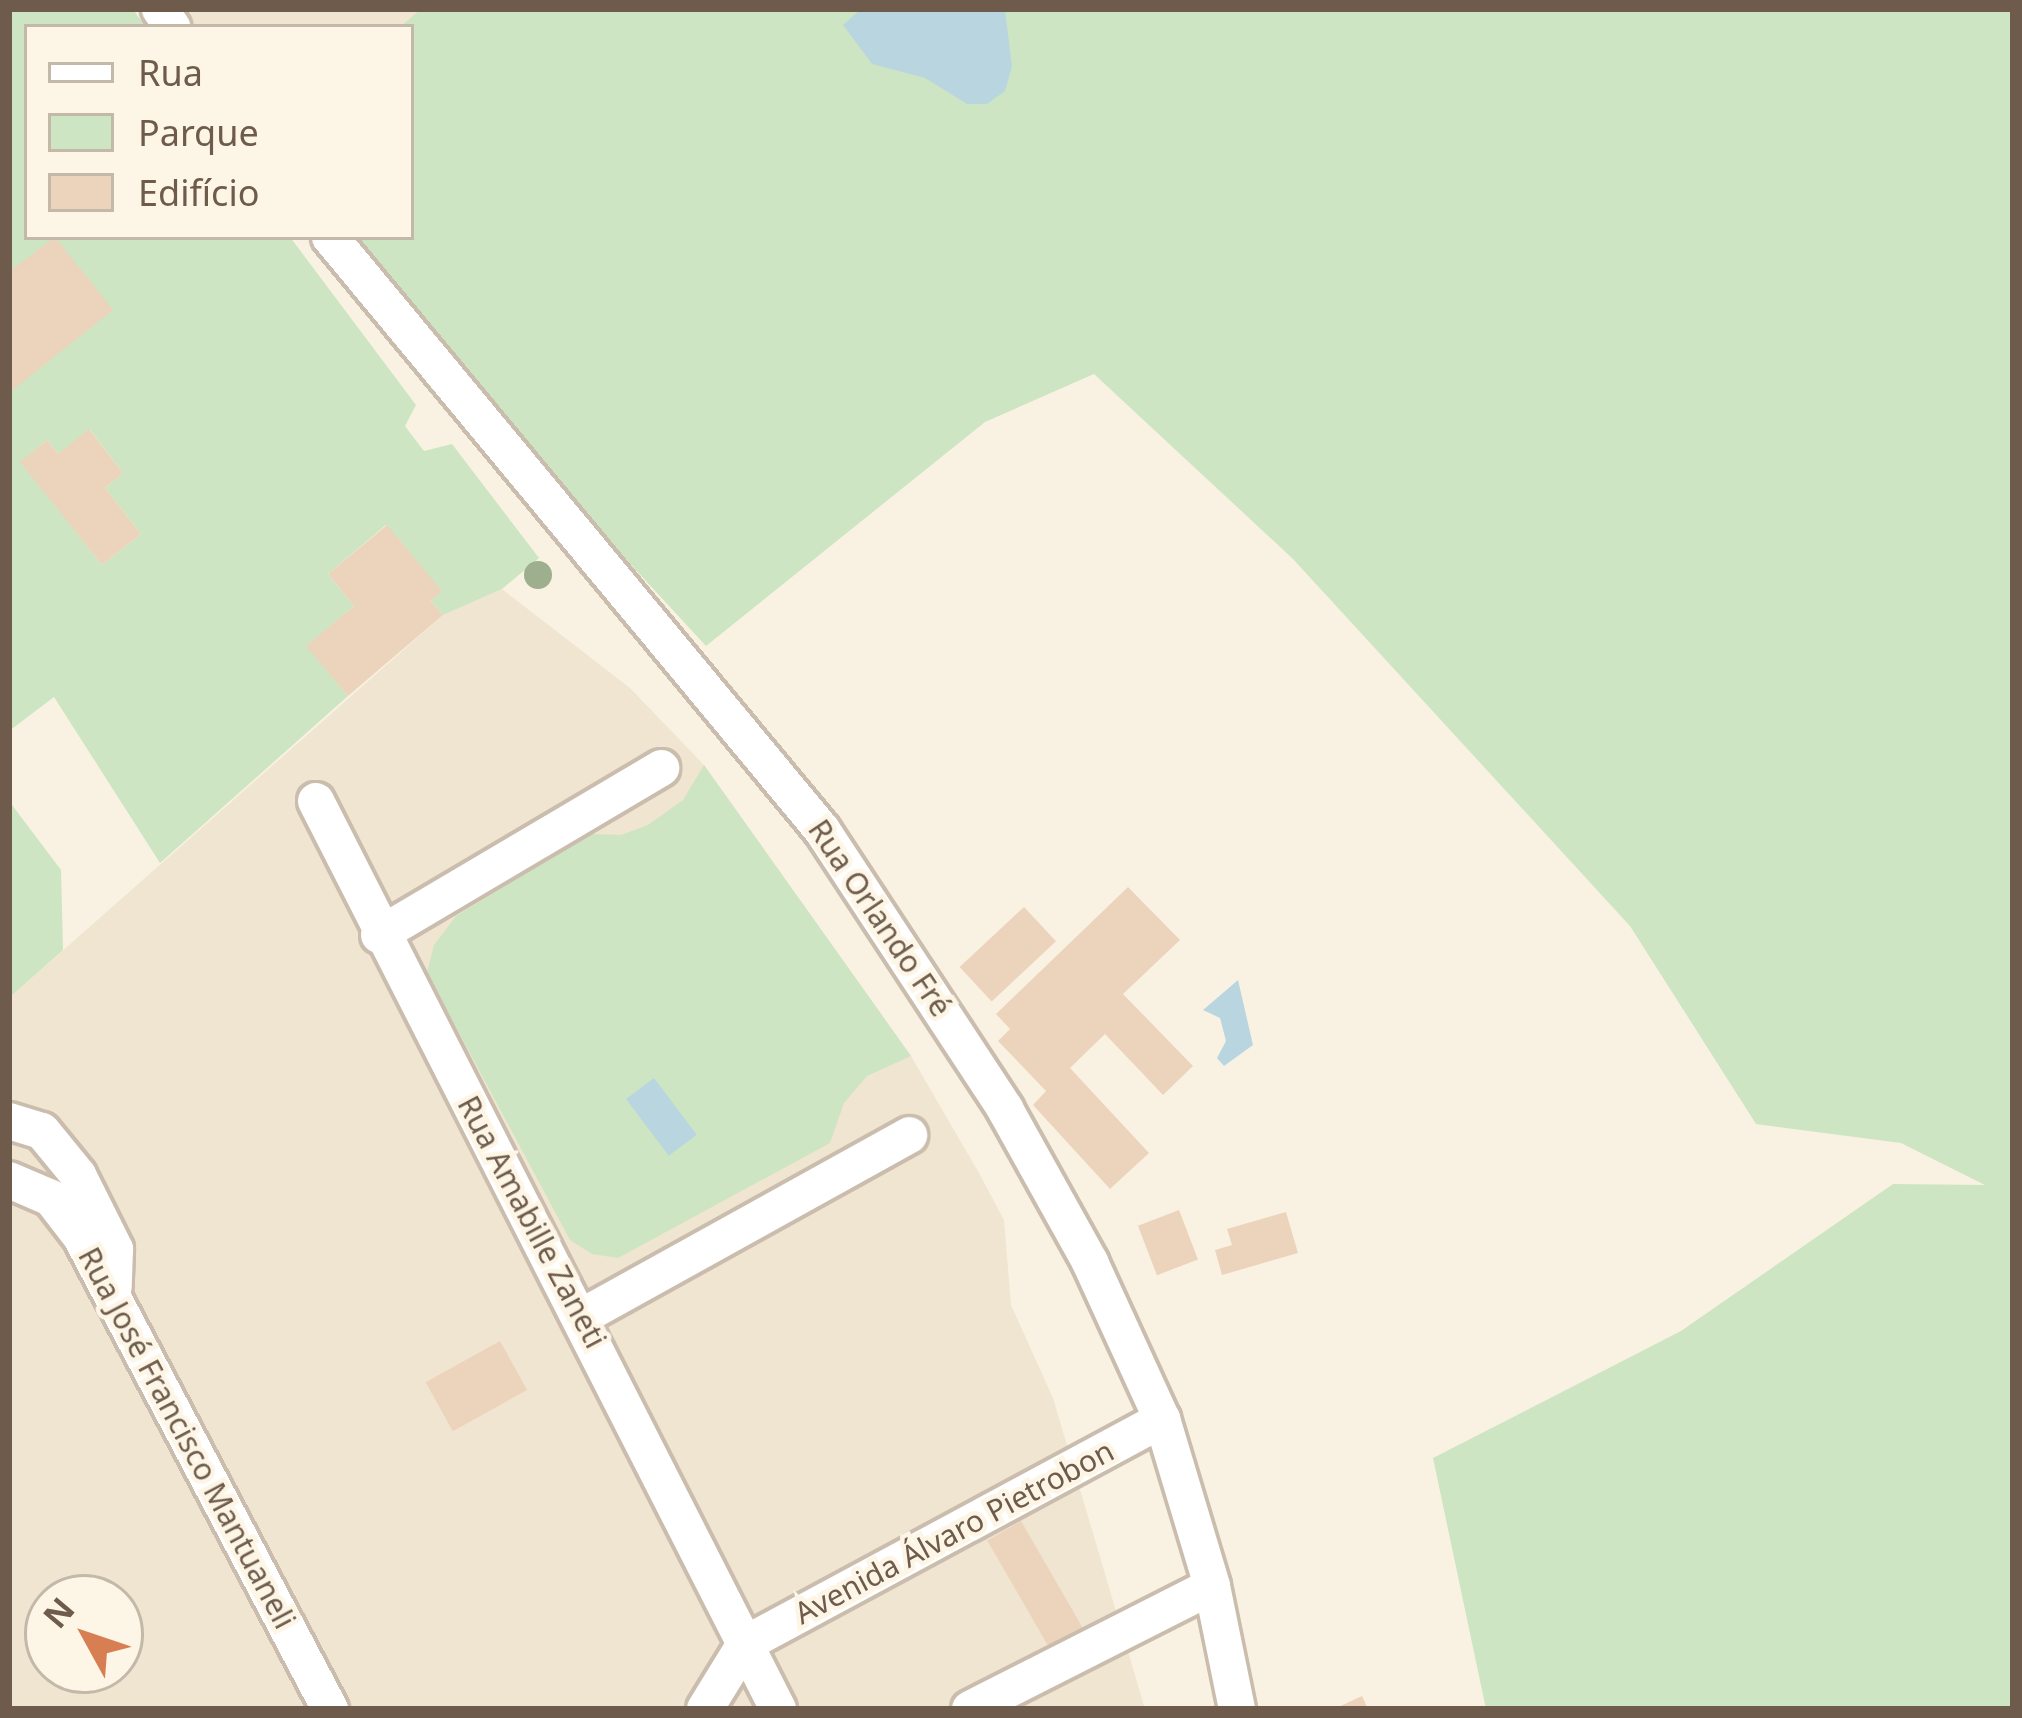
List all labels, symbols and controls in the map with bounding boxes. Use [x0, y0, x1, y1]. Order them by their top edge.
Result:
legend [24, 24, 414, 240]
text: Rua [138, 48, 203, 97]
text: Parque [138, 108, 259, 157]
text: Edifício [138, 168, 259, 217]
street label: Rua Orlando Fré [801, 813, 959, 1023]
street label: Rua Amabille Zaneti [450, 1090, 614, 1354]
street label: Rua José Francisco Mantuaneli [71, 1241, 303, 1635]
street label: Avenida Álvaro Pietrobon [788, 1433, 1120, 1631]
north arrow [24, 1574, 144, 1694]
text: N [32, 1588, 84, 1637]

